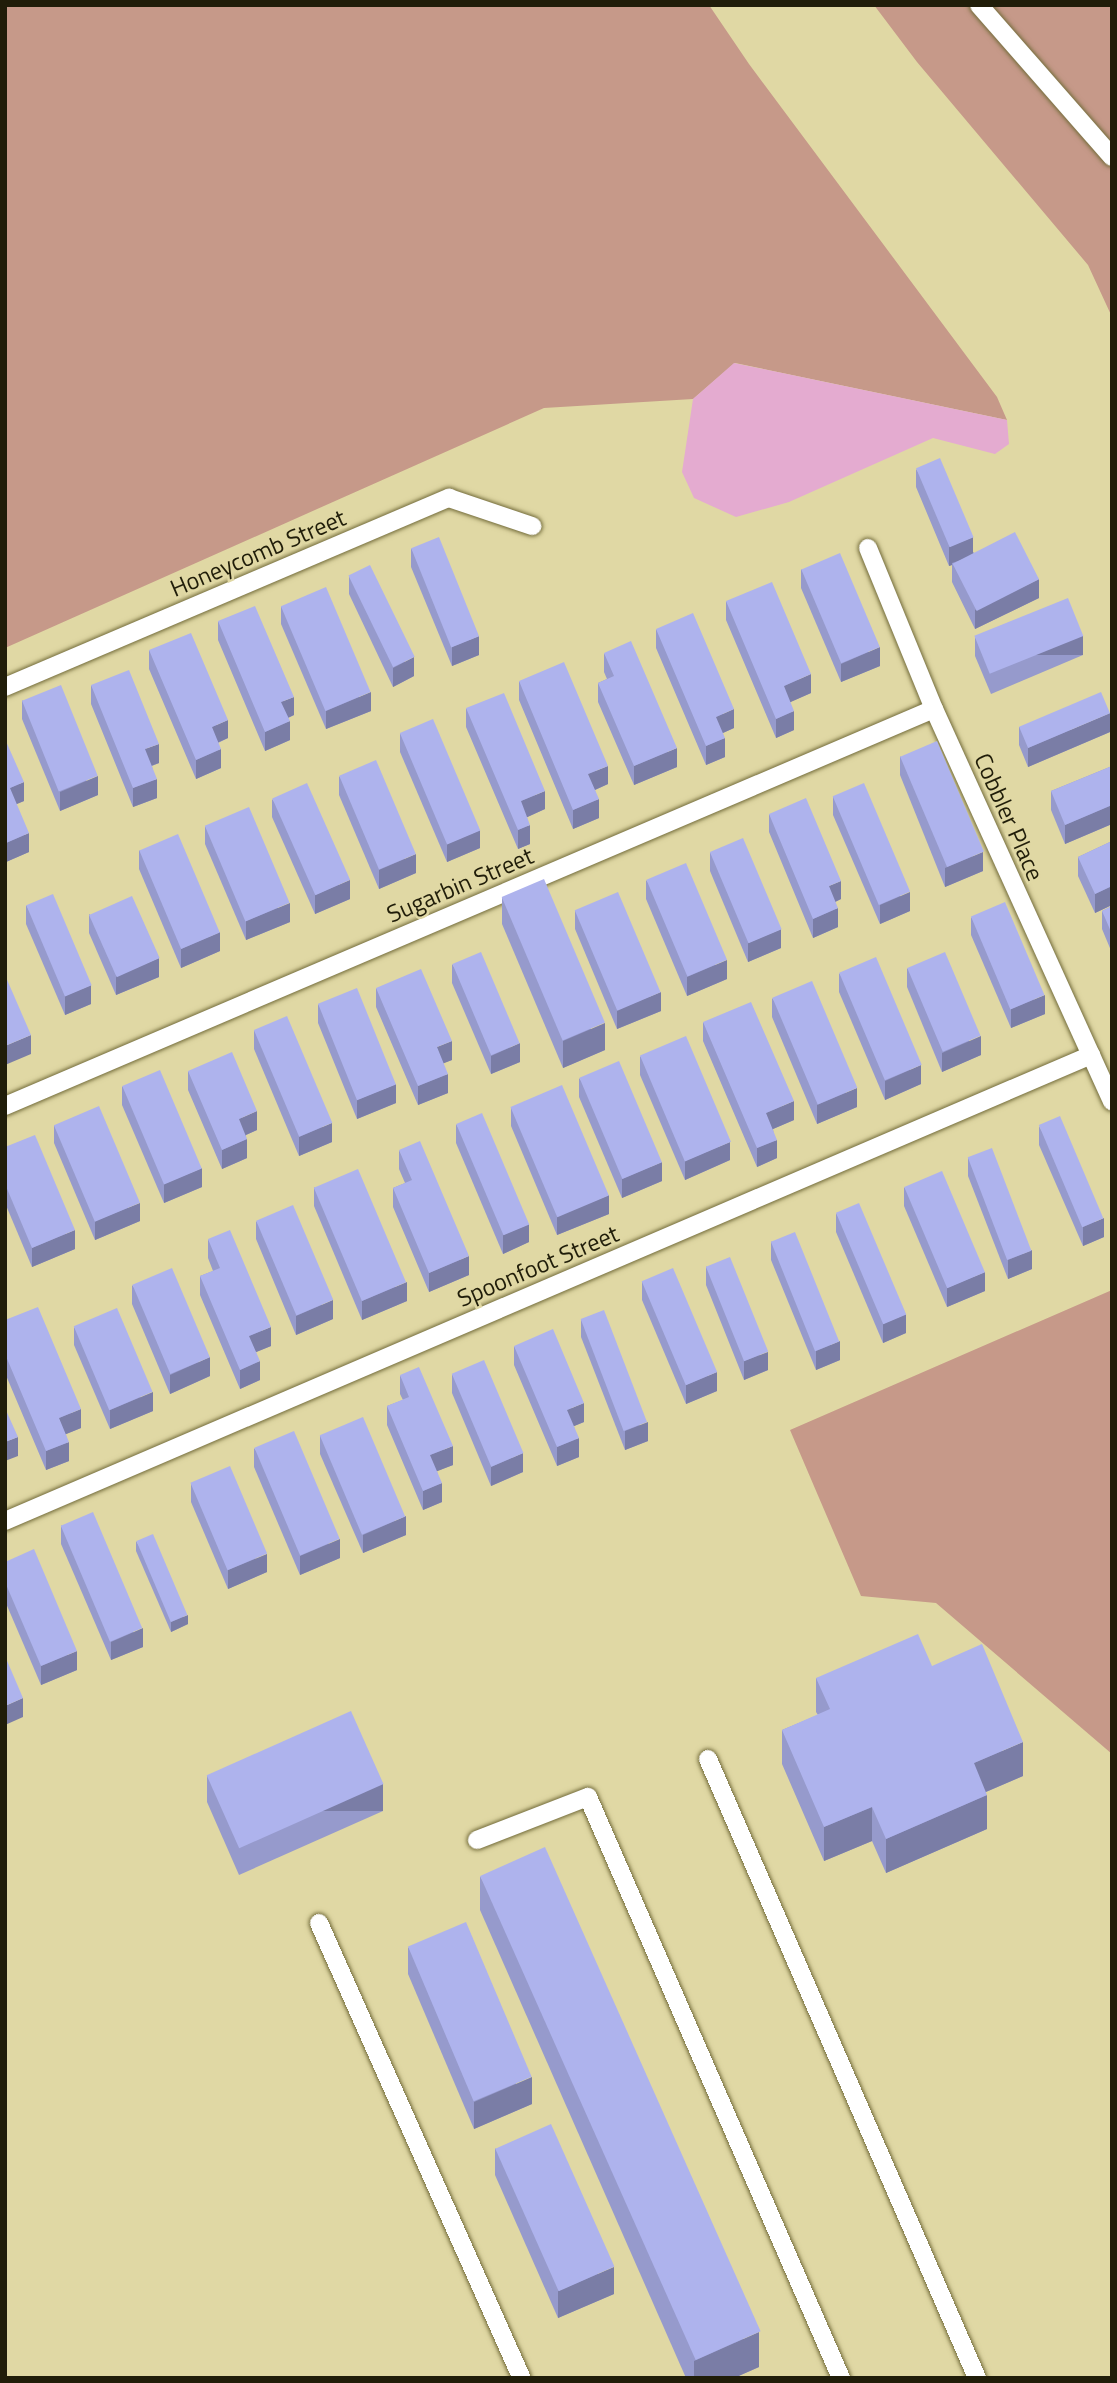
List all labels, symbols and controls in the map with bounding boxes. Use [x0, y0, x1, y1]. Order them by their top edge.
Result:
street label: Honeycomb Street [166, 503, 350, 603]
street label: Cobbler Place [968, 749, 1050, 885]
street label: Sugarbin Street [382, 841, 538, 929]
street label: Spoonfoot Street [453, 1219, 623, 1313]

